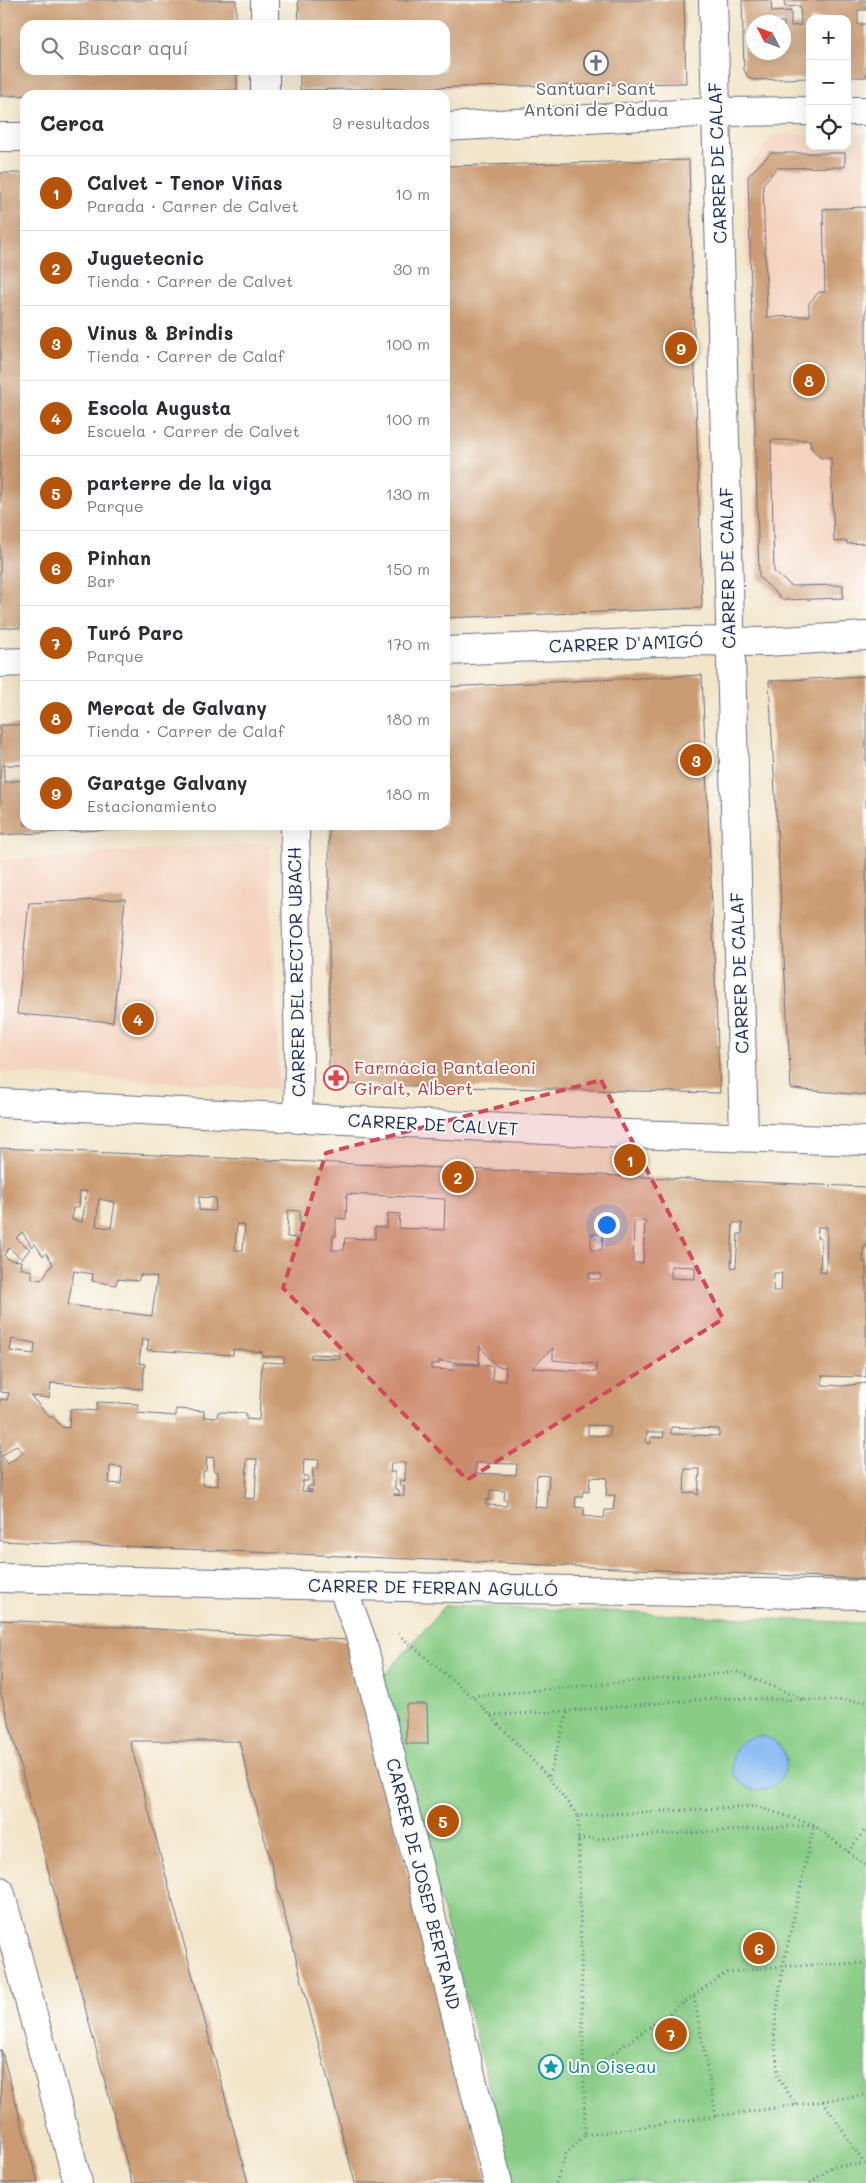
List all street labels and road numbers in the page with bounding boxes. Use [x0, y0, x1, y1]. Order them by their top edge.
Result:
street label: CARRER DE CALAF [702, 82, 732, 244]
street label: CARRER DE CALAF [714, 487, 740, 649]
street label: CARRER D'AMIGÓ [548, 628, 704, 658]
street label: CARRER DEL RECTOR UBACH [282, 847, 310, 1097]
street label: CARRER DE CALAF [724, 892, 754, 1054]
street label: CARRER DE CALVET [347, 1108, 519, 1140]
street label: CARRER DE FERRAN AGULLÓ [308, 1573, 558, 1601]
street label: CARRER DE JOSEP BERTRAND [381, 1755, 467, 2012]

